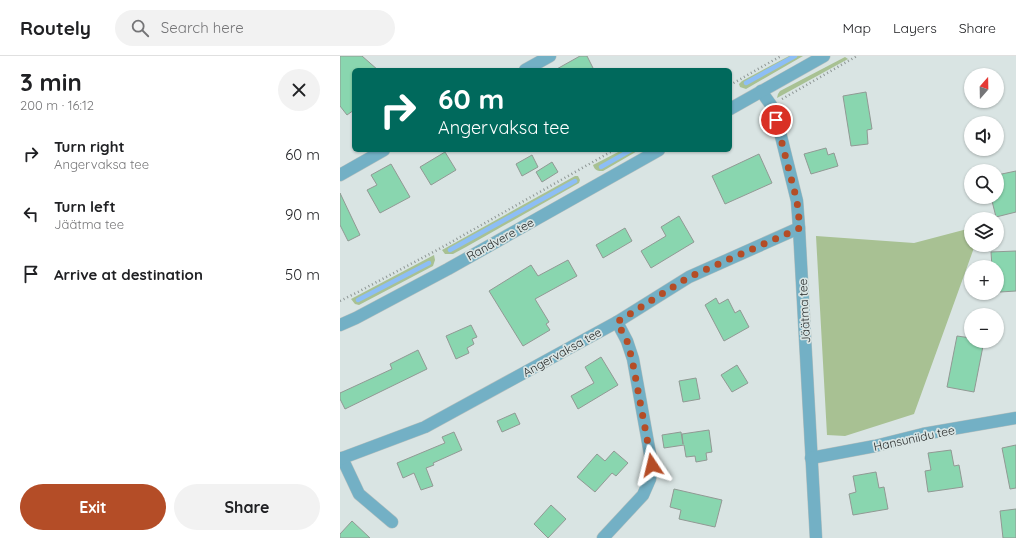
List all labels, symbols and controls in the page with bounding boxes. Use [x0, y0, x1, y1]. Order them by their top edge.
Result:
search box [115, 10, 395, 46]
text: Routely [20, 16, 91, 40]
icon: search [129, 17, 151, 39]
text: Search here [161, 18, 244, 37]
text: Map [842, 19, 871, 37]
text: Layers [893, 19, 937, 37]
text: Share [959, 19, 996, 37]
text: 3 min [20, 67, 82, 97]
north arrow [964, 68, 1004, 108]
map controls [964, 68, 1004, 348]
button: close [278, 69, 320, 111]
text: 60 m [438, 81, 504, 116]
icon: right [372, 84, 424, 136]
text: 200 m · 16:12 [20, 97, 94, 113]
pin [759, 103, 793, 137]
icon: arrive [765, 109, 787, 131]
text: Angervaksa tee [438, 116, 570, 139]
button: sound [964, 116, 1004, 156]
text: Turn right [54, 137, 125, 156]
icon: right [20, 143, 42, 165]
text: 60 m [285, 145, 320, 164]
text: Angervaksa tee [54, 156, 149, 172]
button: search [964, 164, 1004, 204]
text: Turn left [54, 197, 116, 216]
icon: left [20, 203, 42, 225]
text: 90 m [285, 205, 320, 224]
button: layers [964, 212, 1004, 252]
street label: Randvere tee [464, 214, 536, 264]
text: Jäätma tee [54, 216, 124, 232]
button: + [964, 260, 1004, 300]
icon: arrive [20, 263, 42, 285]
text: Arrive at destination [54, 265, 203, 284]
text: 50 m [285, 265, 320, 284]
street label: Jäätma tee [795, 278, 813, 344]
button: − [964, 308, 1004, 348]
street label: Angervaksa tee [520, 324, 604, 380]
street label: Hansuniidu tee [872, 422, 956, 454]
position arrow [631, 444, 673, 486]
button: Exit [20, 484, 166, 530]
button: Share [174, 484, 320, 530]

